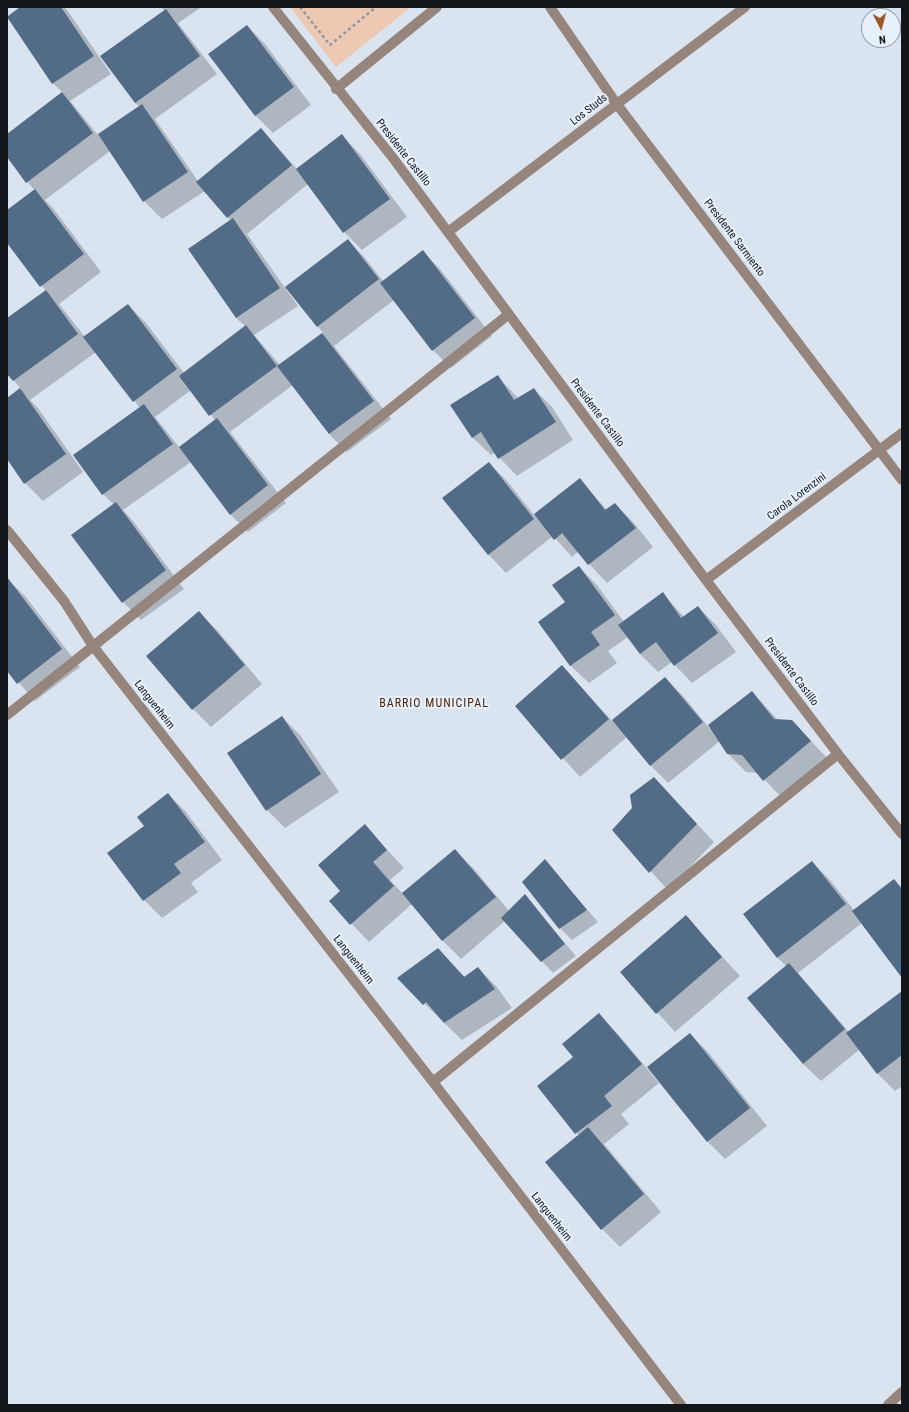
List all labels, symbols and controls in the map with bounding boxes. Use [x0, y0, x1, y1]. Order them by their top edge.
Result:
north arrow [861, 8, 901, 48]
text: N [878, 33, 886, 46]
street label: Los Studs [568, 92, 610, 128]
street label: Presidente Castillo [373, 117, 433, 189]
street label: Presidente Sarmiento [701, 197, 767, 279]
street label: Presidente Castillo [567, 376, 627, 450]
street label: Carola Lorenzini [765, 471, 829, 523]
street label: Presidente Castillo [761, 635, 821, 709]
street label: Languenheim [131, 678, 177, 732]
district label: BARRIO MUNICIPAL [379, 697, 489, 711]
street label: Languenheim [330, 933, 376, 987]
street label: Languenheim [528, 1190, 574, 1244]

